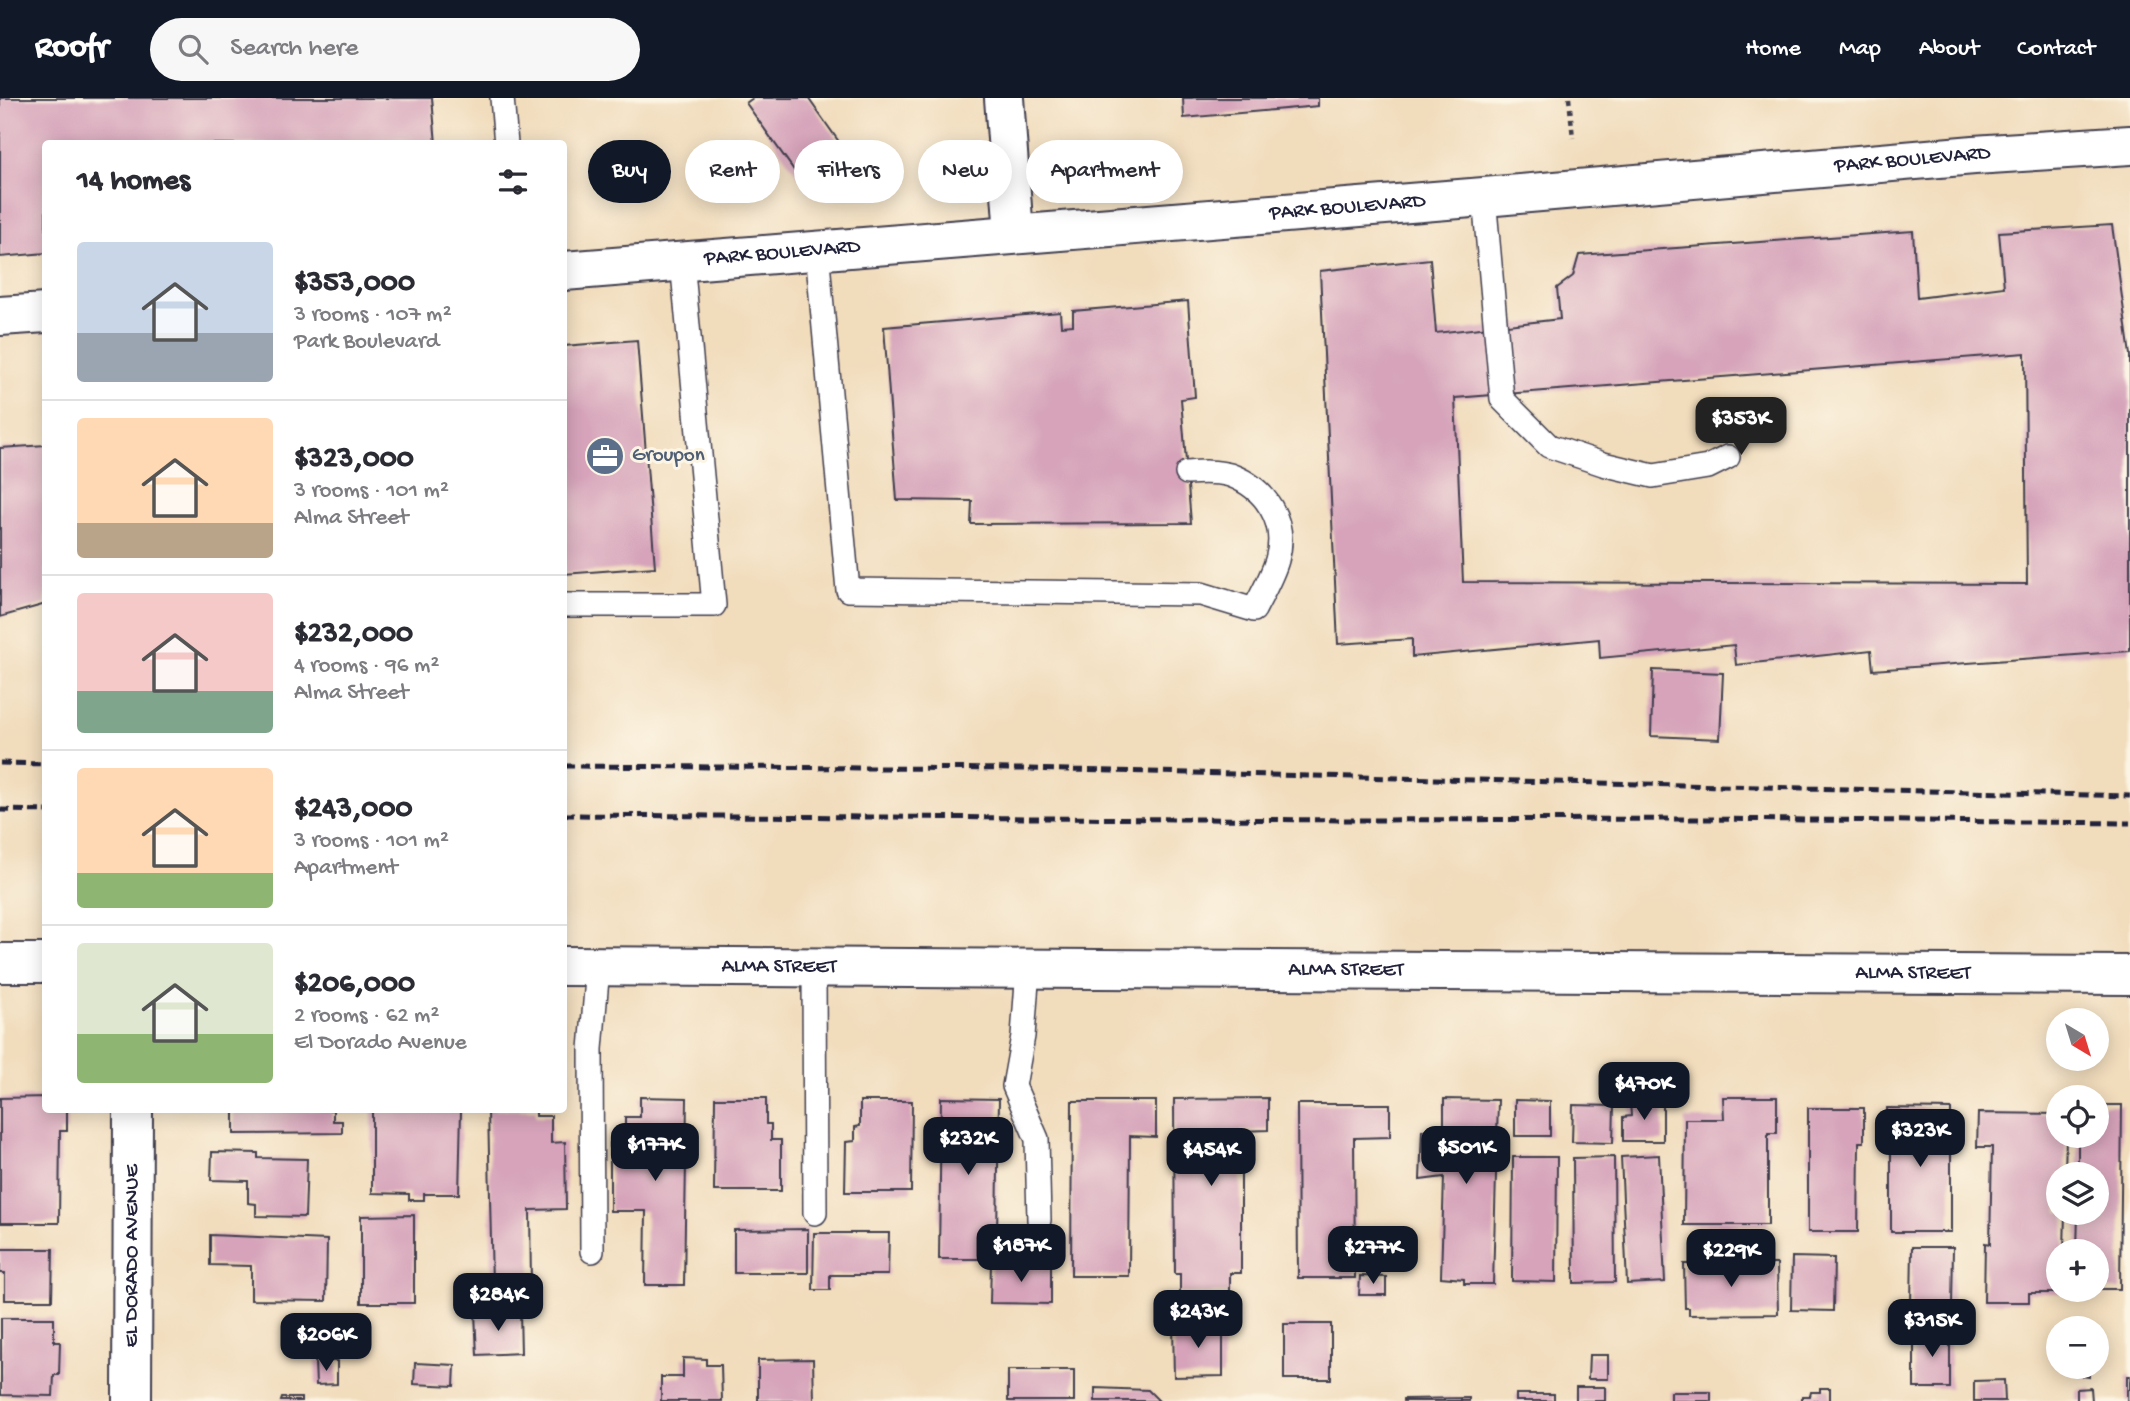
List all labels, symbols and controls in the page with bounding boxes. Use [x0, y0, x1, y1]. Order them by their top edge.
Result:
search box [150, 18, 640, 81]
text: Roofr [35, 30, 108, 68]
icon: search [174, 30, 212, 68]
text: Search here [230, 34, 358, 65]
text: Home [1745, 35, 1801, 64]
text: Map [1839, 35, 1881, 64]
text: About [1919, 35, 1979, 64]
text: Contact [2017, 35, 2095, 64]
chip: Buy [588, 140, 671, 203]
chip: Rent [685, 140, 780, 203]
chip: Filters [794, 140, 904, 203]
chip: New [918, 140, 1012, 203]
chip: Apartment [1026, 140, 1183, 203]
street label: PARK BOULEVARD [1832, 141, 1992, 180]
icon: filters [494, 163, 532, 201]
text: 14 homes [77, 165, 190, 200]
street label: PARK BOULEVARD [1267, 189, 1427, 227]
street label: PARK BOULEVARD [702, 235, 862, 272]
text: $353,000 [294, 267, 415, 302]
icon: home [133, 270, 217, 354]
text: 3 rooms · 107 m² [294, 302, 452, 329]
text: Park Boulevard [294, 329, 439, 356]
pin: $353K [1692, 398, 1790, 457]
text: $353K [1712, 406, 1770, 433]
office icon: Groupon [584, 435, 626, 477]
text: $323,000 [294, 443, 414, 478]
place label: Groupon [632, 444, 705, 469]
icon: home [133, 446, 217, 530]
text: 3 rooms · 101 m² [294, 478, 449, 505]
text: Alma Street [294, 505, 409, 532]
text: $232,000 [294, 618, 413, 653]
icon: home [133, 621, 217, 705]
text: 4 rooms · 96 m² [294, 653, 439, 680]
text: Alma Street [294, 680, 409, 707]
text: $243,000 [294, 793, 412, 828]
icon: home [133, 796, 217, 880]
text: 3 rooms · 101 m² [294, 828, 449, 855]
text: Apartment [294, 855, 398, 882]
street label: ALMA STREET [721, 954, 838, 980]
street label: ALMA STREET [1288, 958, 1405, 983]
street label: ALMA STREET [1855, 961, 1972, 987]
text: $206,000 [294, 968, 415, 1003]
icon: home [133, 971, 217, 1055]
text: 2 rooms · 62 m² [294, 1003, 439, 1030]
north arrow [2046, 1008, 2109, 1071]
map controls [2046, 1008, 2109, 1379]
text: El Dorado Avenue [294, 1030, 467, 1057]
pin: $470K [1595, 1062, 1693, 1122]
text: $470K [1615, 1071, 1673, 1098]
button: locate [2046, 1085, 2109, 1148]
pin: $323K [1871, 1110, 1969, 1169]
pin: $232K [919, 1118, 1017, 1177]
text: $323K [1891, 1118, 1949, 1145]
pin: $177K [606, 1124, 704, 1183]
text: $232K [939, 1126, 997, 1153]
pin: $501K [1417, 1126, 1515, 1186]
pin: $454K [1162, 1128, 1260, 1188]
text: $177K [627, 1132, 683, 1159]
text: $501K [1437, 1135, 1495, 1162]
text: $454K [1183, 1137, 1239, 1164]
button: layers [2046, 1162, 2109, 1225]
street label: EL DORADO AVENUE [120, 1164, 145, 1348]
pin: $187K [972, 1224, 1070, 1284]
pin: $277K [1324, 1226, 1422, 1286]
pin: $229K [1682, 1230, 1780, 1289]
text: $187K [993, 1233, 1049, 1260]
text: $277K [1344, 1235, 1402, 1262]
text: $229K [1702, 1238, 1760, 1265]
button: + [2046, 1239, 2109, 1302]
pin: $284K [449, 1274, 547, 1333]
text: $284K [469, 1282, 527, 1309]
pin: $243K [1149, 1290, 1247, 1350]
text: $243K [1169, 1299, 1227, 1326]
pin: $315K [1883, 1300, 1981, 1359]
text: $315K [1904, 1308, 1960, 1335]
pin: $206K [277, 1314, 375, 1373]
button: − [2046, 1316, 2109, 1379]
text: $206K [297, 1322, 356, 1349]

